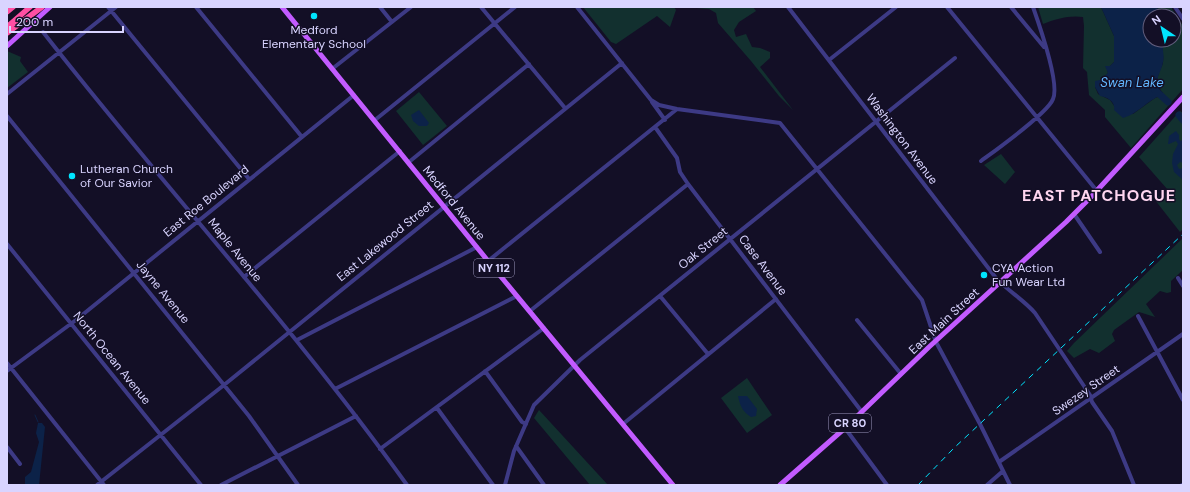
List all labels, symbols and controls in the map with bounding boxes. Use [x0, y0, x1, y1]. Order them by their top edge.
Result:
scale bar [10, 8, 123, 34]
north arrow [1142, 8, 1182, 48]
marker: Medford Elementary School [309, 11, 319, 21]
text: N [1149, 12, 1164, 28]
text: 200 m [16, 14, 53, 30]
place label: Medford Elementary School [262, 22, 366, 52]
water label: Swan Lake [1100, 74, 1164, 91]
street label: Washington Avenue [863, 90, 941, 188]
place label: Lutheran Church of Our Savior [80, 161, 173, 191]
street label: East Roe Boulevard [160, 162, 252, 240]
street label: Medford Avenue [419, 163, 489, 244]
marker: Lutheran Church of Our Savior [67, 171, 77, 181]
district label: EAST PATCHOGUE [1022, 185, 1176, 206]
street label: East Lakewood Street [333, 197, 437, 285]
street label: Maple Avenue [204, 215, 266, 285]
street label: Oak Street [675, 223, 731, 273]
street label: Case Avenue [735, 231, 791, 299]
street label: Jayne Avenue [133, 257, 193, 327]
road number: NY 112 [474, 259, 514, 277]
place label: CYA Action Fun Wear Ltd [992, 260, 1065, 290]
marker: CYA Action Fun Wear Ltd [979, 270, 989, 280]
street label: East Main Street [905, 284, 983, 358]
street label: North Ocean Avenue [70, 308, 155, 408]
street label: Swezey Street [1049, 361, 1123, 419]
road number: CR 80 [829, 414, 871, 432]

